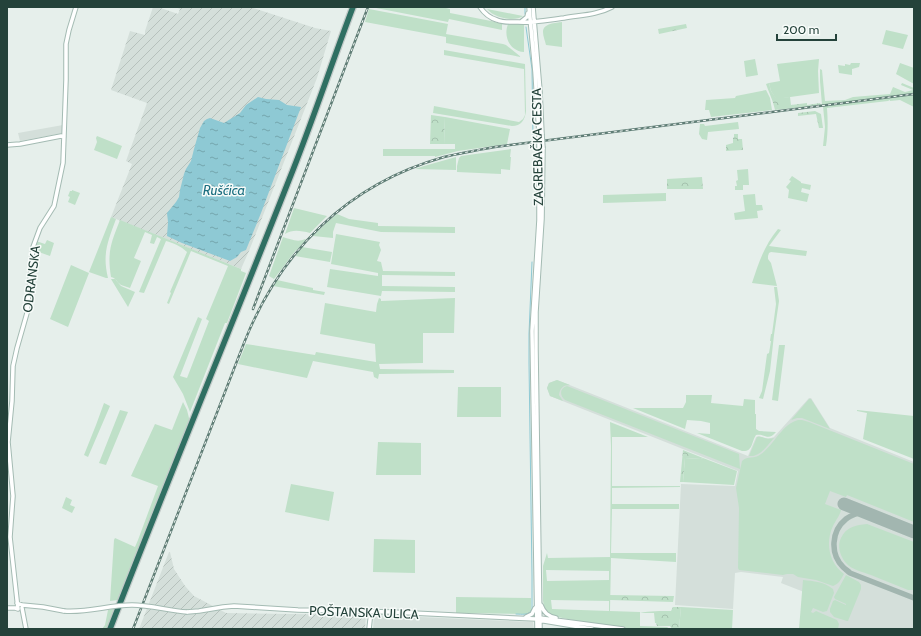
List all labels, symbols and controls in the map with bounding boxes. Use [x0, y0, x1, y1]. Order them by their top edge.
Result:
scale bar [777, 16, 836, 42]
text: 200 m [783, 22, 819, 37]
street label: ZAGREBAČKA CESTA [527, 88, 546, 206]
water label: Rušćica [203, 181, 245, 199]
street label: ODRANSKA [19, 245, 43, 313]
street label: POŠTANSKA ULICA [309, 601, 419, 622]

